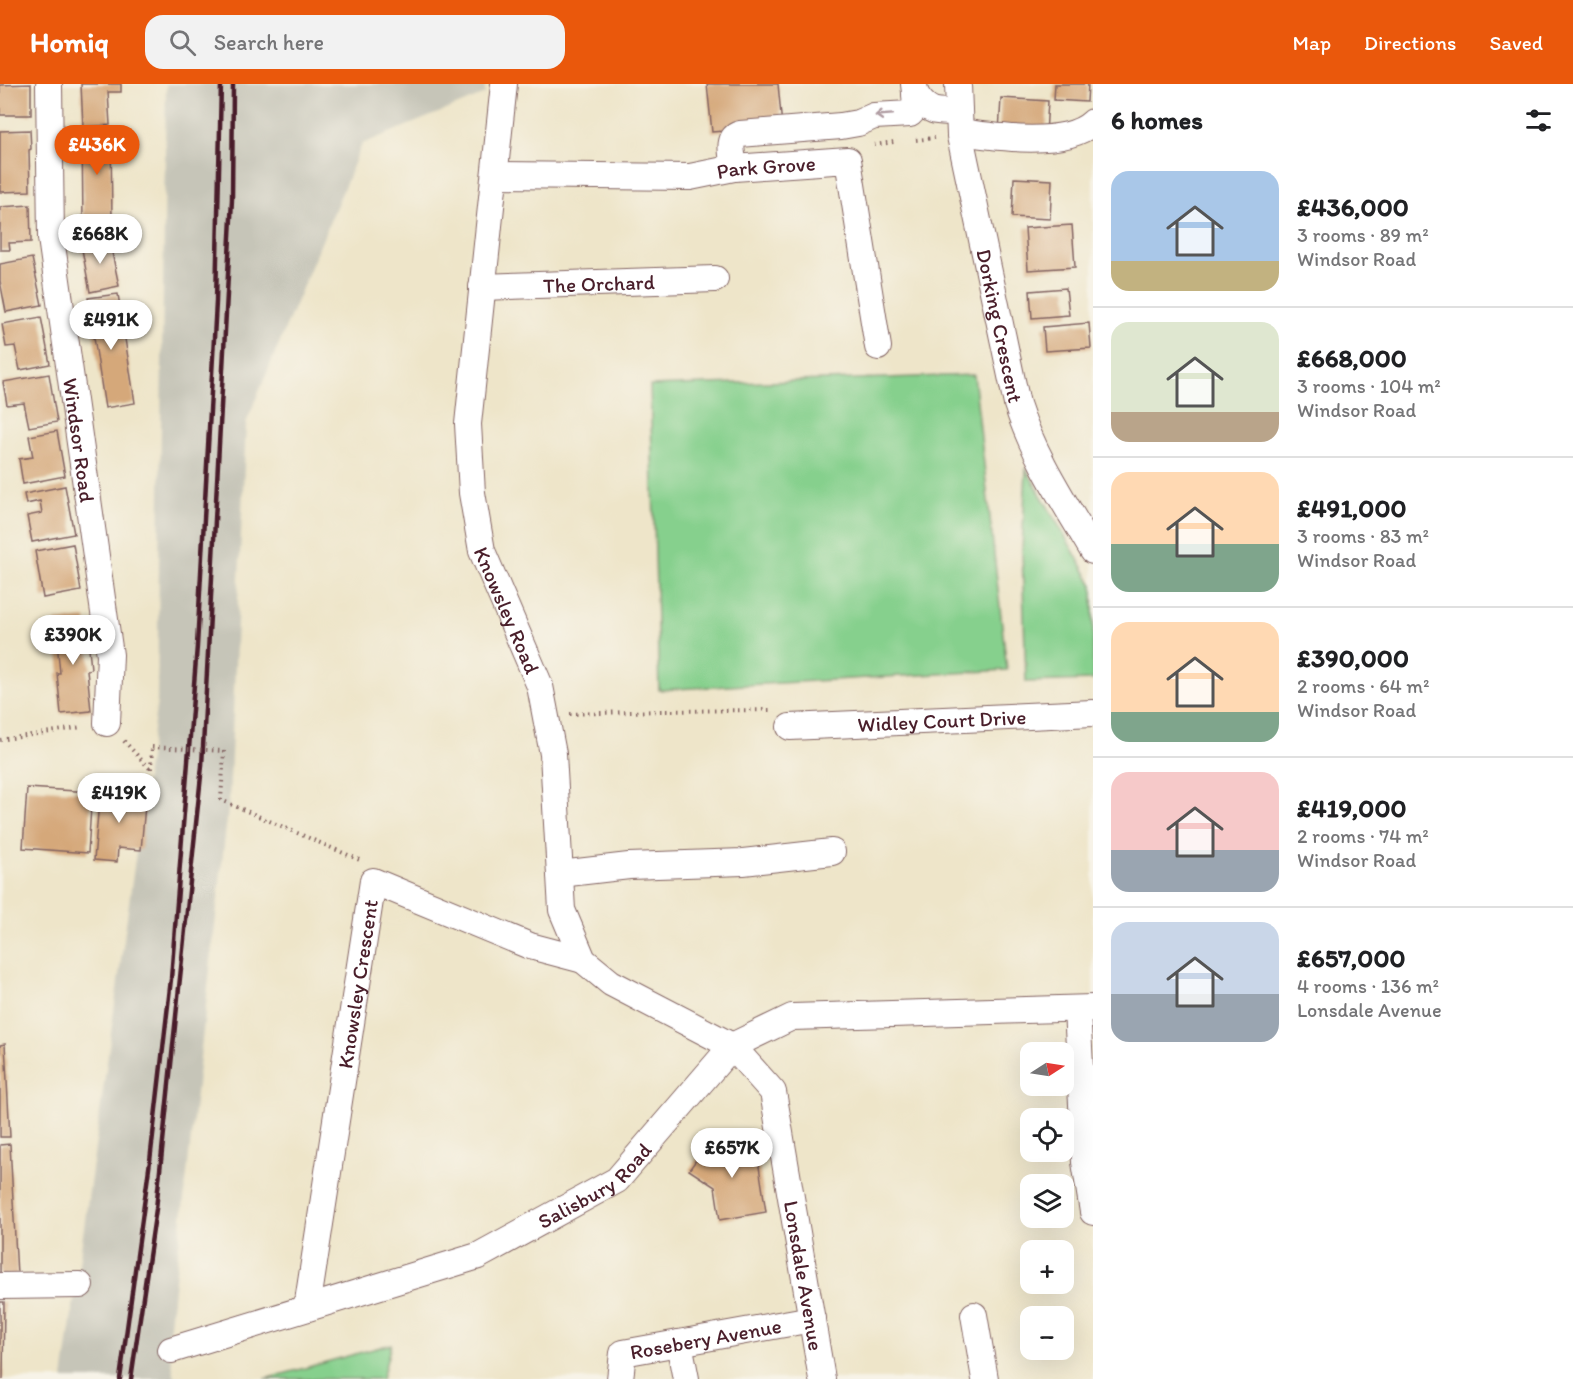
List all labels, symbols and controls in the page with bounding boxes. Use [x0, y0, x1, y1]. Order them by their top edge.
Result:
search box [145, 15, 565, 69]
text: Homiq [30, 25, 109, 59]
icon: search [166, 26, 199, 59]
text: Search here [214, 29, 324, 56]
text: Map [1293, 30, 1331, 55]
text: Directions [1364, 30, 1456, 55]
text: Saved [1489, 30, 1543, 55]
text: 6 homes [1111, 104, 1203, 136]
icon: filters [1522, 104, 1555, 137]
one-way arrow [874, 110, 894, 121]
pin: £436K [55, 125, 139, 176]
text: £436K [69, 132, 125, 156]
street label: Park Grove [714, 150, 816, 184]
text: £436,000 [1297, 191, 1409, 223]
icon: home [1159, 195, 1231, 267]
pin: £668K [58, 214, 142, 265]
text: £668K [72, 221, 128, 245]
text: 3 rooms · 89 m² [1297, 223, 1429, 247]
street label: Dorking Crescent [972, 247, 1029, 405]
text: Windsor Road [1297, 247, 1416, 271]
street label: The Orchard [543, 269, 656, 297]
pin: £491K [69, 300, 153, 351]
text: £491K [83, 307, 139, 331]
text: £668,000 [1297, 342, 1407, 374]
icon: home [1159, 346, 1231, 418]
text: 3 rooms · 104 m² [1297, 374, 1441, 398]
street label: Windsor Road [58, 376, 101, 504]
text: Windsor Road [1297, 398, 1416, 422]
text: £491,000 [1297, 492, 1406, 524]
icon: home [1159, 496, 1231, 568]
text: 3 rooms · 83 m² [1297, 524, 1429, 548]
street label: Knowsley Road [469, 543, 546, 678]
text: Windsor Road [1297, 548, 1416, 572]
pin: £390K [31, 615, 115, 666]
text: £390K [44, 622, 102, 646]
text: £390,000 [1297, 642, 1409, 674]
icon: home [1159, 646, 1231, 718]
text: 2 rooms · 64 m² [1297, 674, 1429, 698]
text: Windsor Road [1297, 698, 1416, 722]
street label: Widley Court Drive [857, 704, 1027, 736]
pin: £419K [77, 773, 161, 824]
text: £419K [91, 780, 147, 804]
text: £419,000 [1297, 792, 1406, 824]
icon: home [1159, 796, 1231, 868]
text: 2 rooms · 74 m² [1297, 824, 1429, 848]
text: Windsor Road [1297, 848, 1416, 872]
street label: Knowsley Crescent [332, 897, 383, 1070]
text: £657,000 [1297, 942, 1405, 974]
icon: home [1159, 946, 1231, 1018]
text: 4 rooms · 136 m² [1297, 974, 1439, 998]
text: Lonsdale Avenue [1297, 998, 1442, 1022]
north arrow [1020, 1042, 1074, 1096]
map controls [1020, 1042, 1074, 1360]
button: locate [1020, 1108, 1074, 1162]
pin: £657K [690, 1128, 774, 1179]
text: £657K [705, 1135, 759, 1159]
street label: Salisbury Road [533, 1137, 657, 1233]
button: layers [1020, 1174, 1074, 1228]
street label: Lonsdale Avenue [779, 1199, 829, 1353]
button: + [1020, 1240, 1074, 1294]
button: − [1020, 1306, 1074, 1360]
street label: Rosebery Avenue [628, 1312, 783, 1364]

